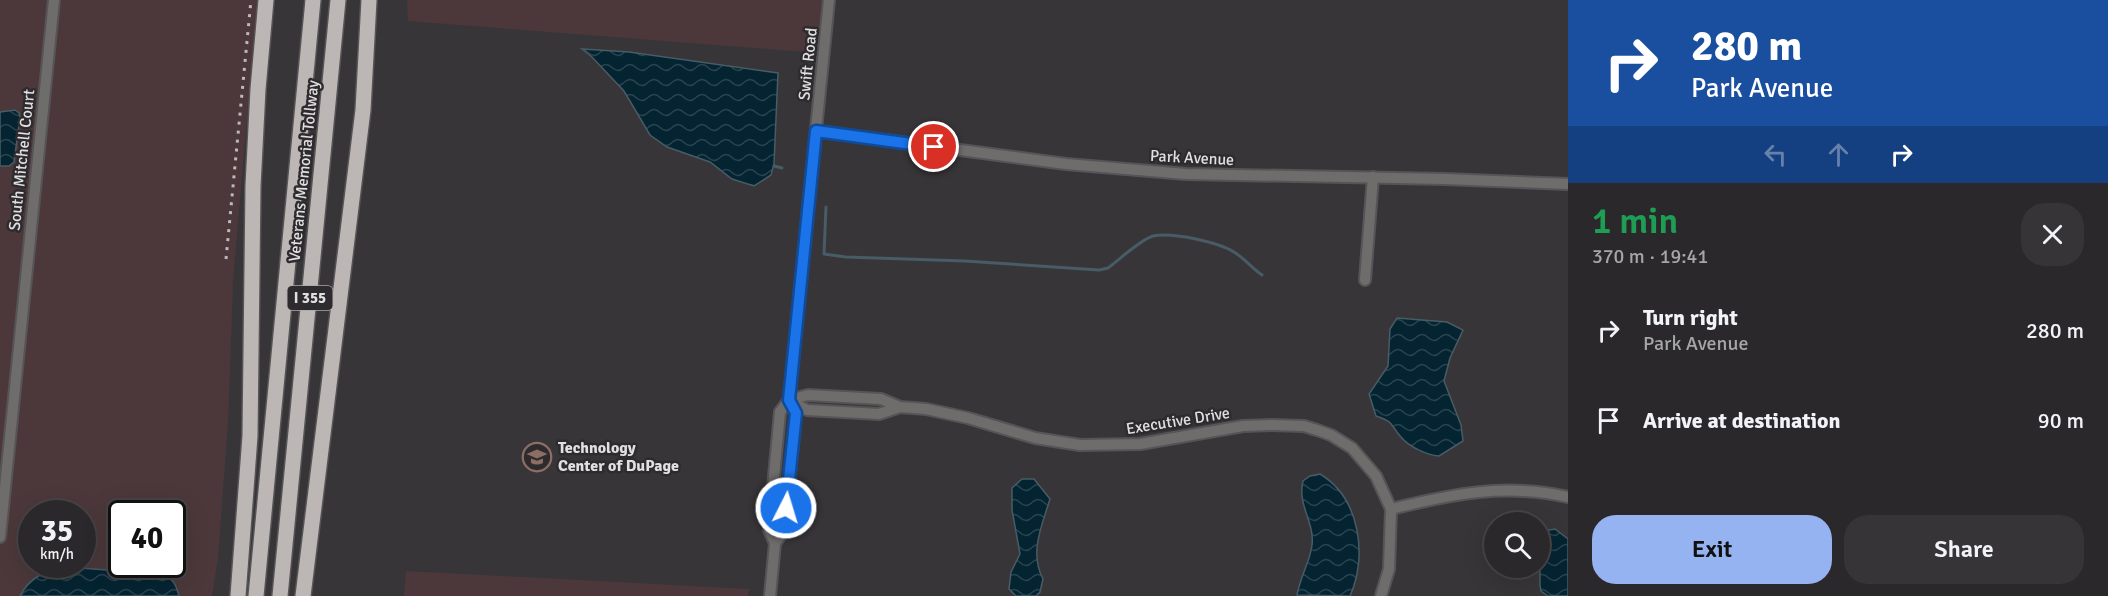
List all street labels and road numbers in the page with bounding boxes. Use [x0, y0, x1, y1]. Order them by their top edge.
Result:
street label: Swift Road [794, 27, 822, 101]
street label: Veterans Memorial Tollway [285, 79, 324, 263]
street label: South Mitchell Court [5, 88, 39, 232]
street label: Park Avenue [1149, 146, 1235, 170]
road number: I 355 [288, 286, 332, 310]
street label: Executive Drive [1125, 403, 1231, 439]

